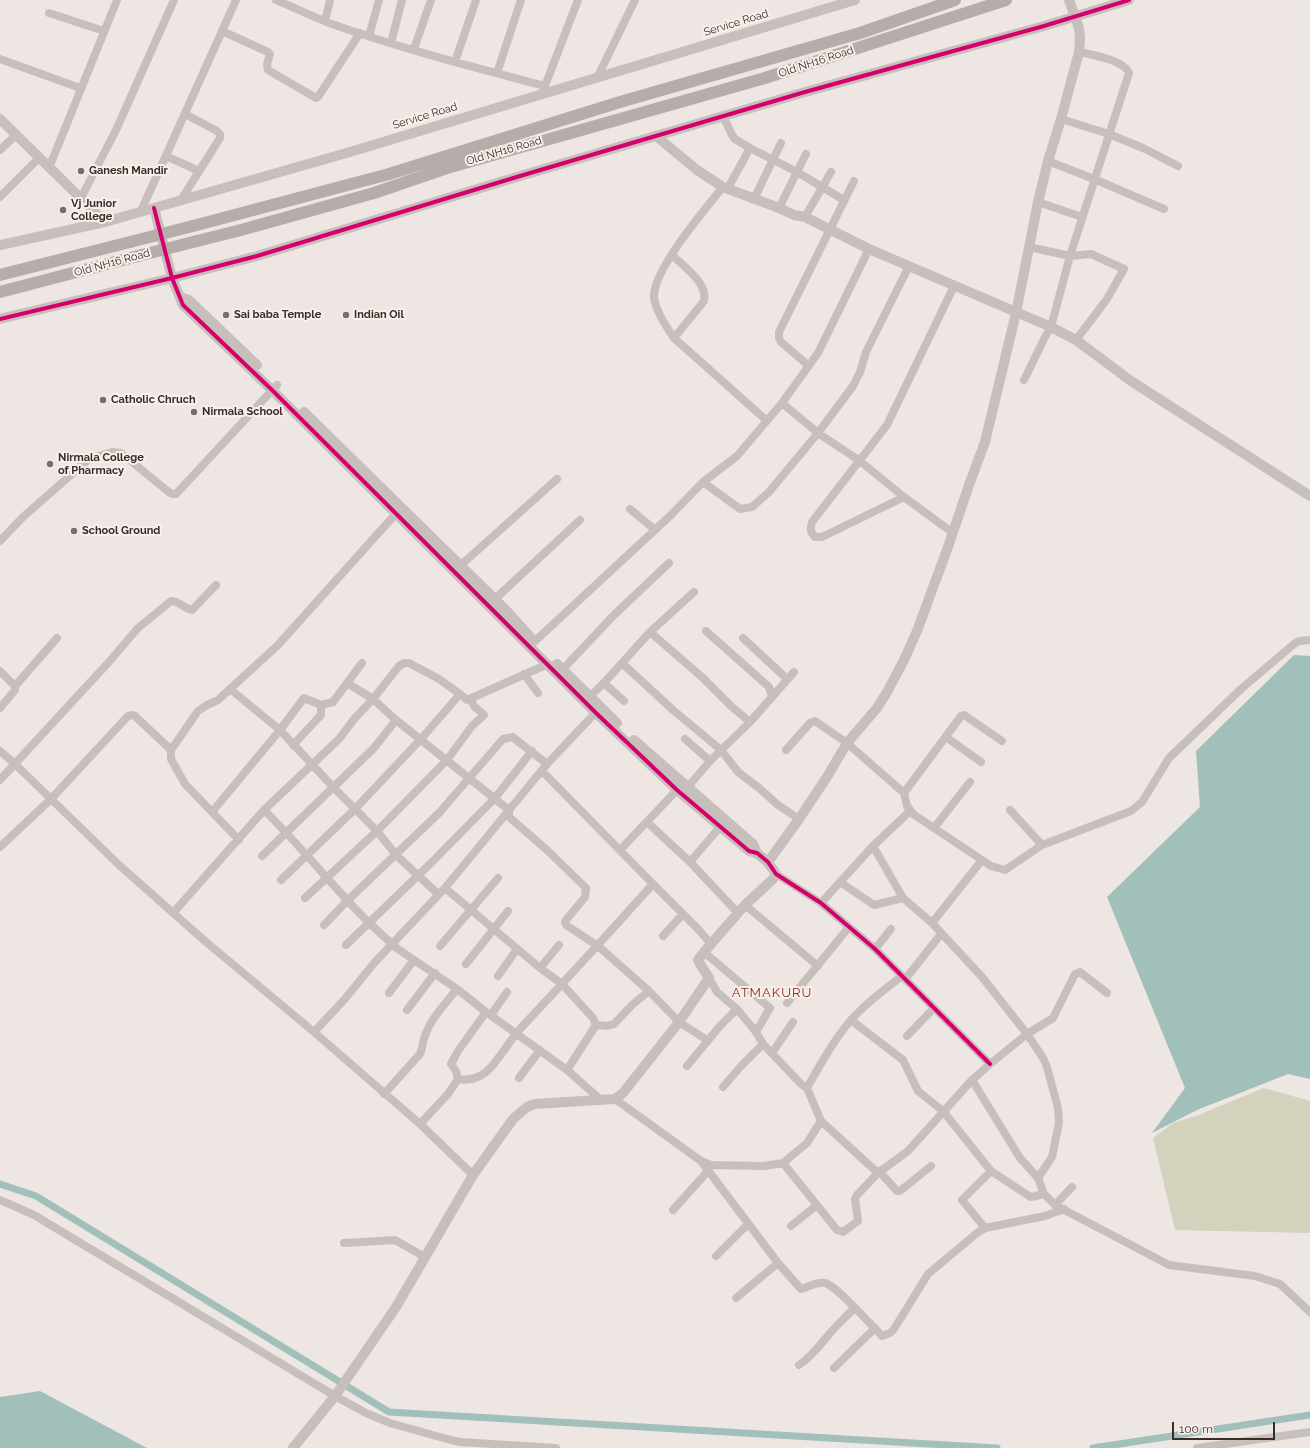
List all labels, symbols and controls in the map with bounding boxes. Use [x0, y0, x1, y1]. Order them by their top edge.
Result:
street label: Service Road [702, 7, 770, 39]
street label: Old NH16 Road [777, 44, 855, 80]
street label: Service Road [391, 100, 459, 132]
street label: Old NH16 Road [465, 134, 543, 168]
place label: Ganesh Mandir [89, 164, 168, 178]
marker: Ganesh Mandir [76, 166, 86, 176]
place label: Vj Junior College [71, 197, 116, 223]
marker: Vj Junior College [58, 205, 68, 215]
street label: Old NH16 Road [73, 247, 151, 279]
place label: Sai baba Temple [234, 308, 321, 322]
place label: Indian Oil [354, 308, 404, 322]
marker: Sai baba Temple [221, 310, 231, 320]
marker: Indian Oil [341, 310, 351, 320]
place label: Catholic Chruch [111, 393, 196, 407]
marker: Catholic Chruch [98, 395, 108, 405]
place label: Nirmala School [202, 405, 283, 419]
marker: Nirmala School [189, 407, 199, 417]
place label: Nirmala College of Pharmacy [58, 451, 144, 477]
marker: Nirmala College of Pharmacy [45, 459, 55, 469]
place label: School Ground [82, 524, 160, 538]
marker: School Ground [69, 526, 79, 536]
district label: ATMAKURU [732, 985, 812, 1001]
scale bar [1174, 1414, 1277, 1440]
text: 100 m [1179, 1422, 1213, 1436]

